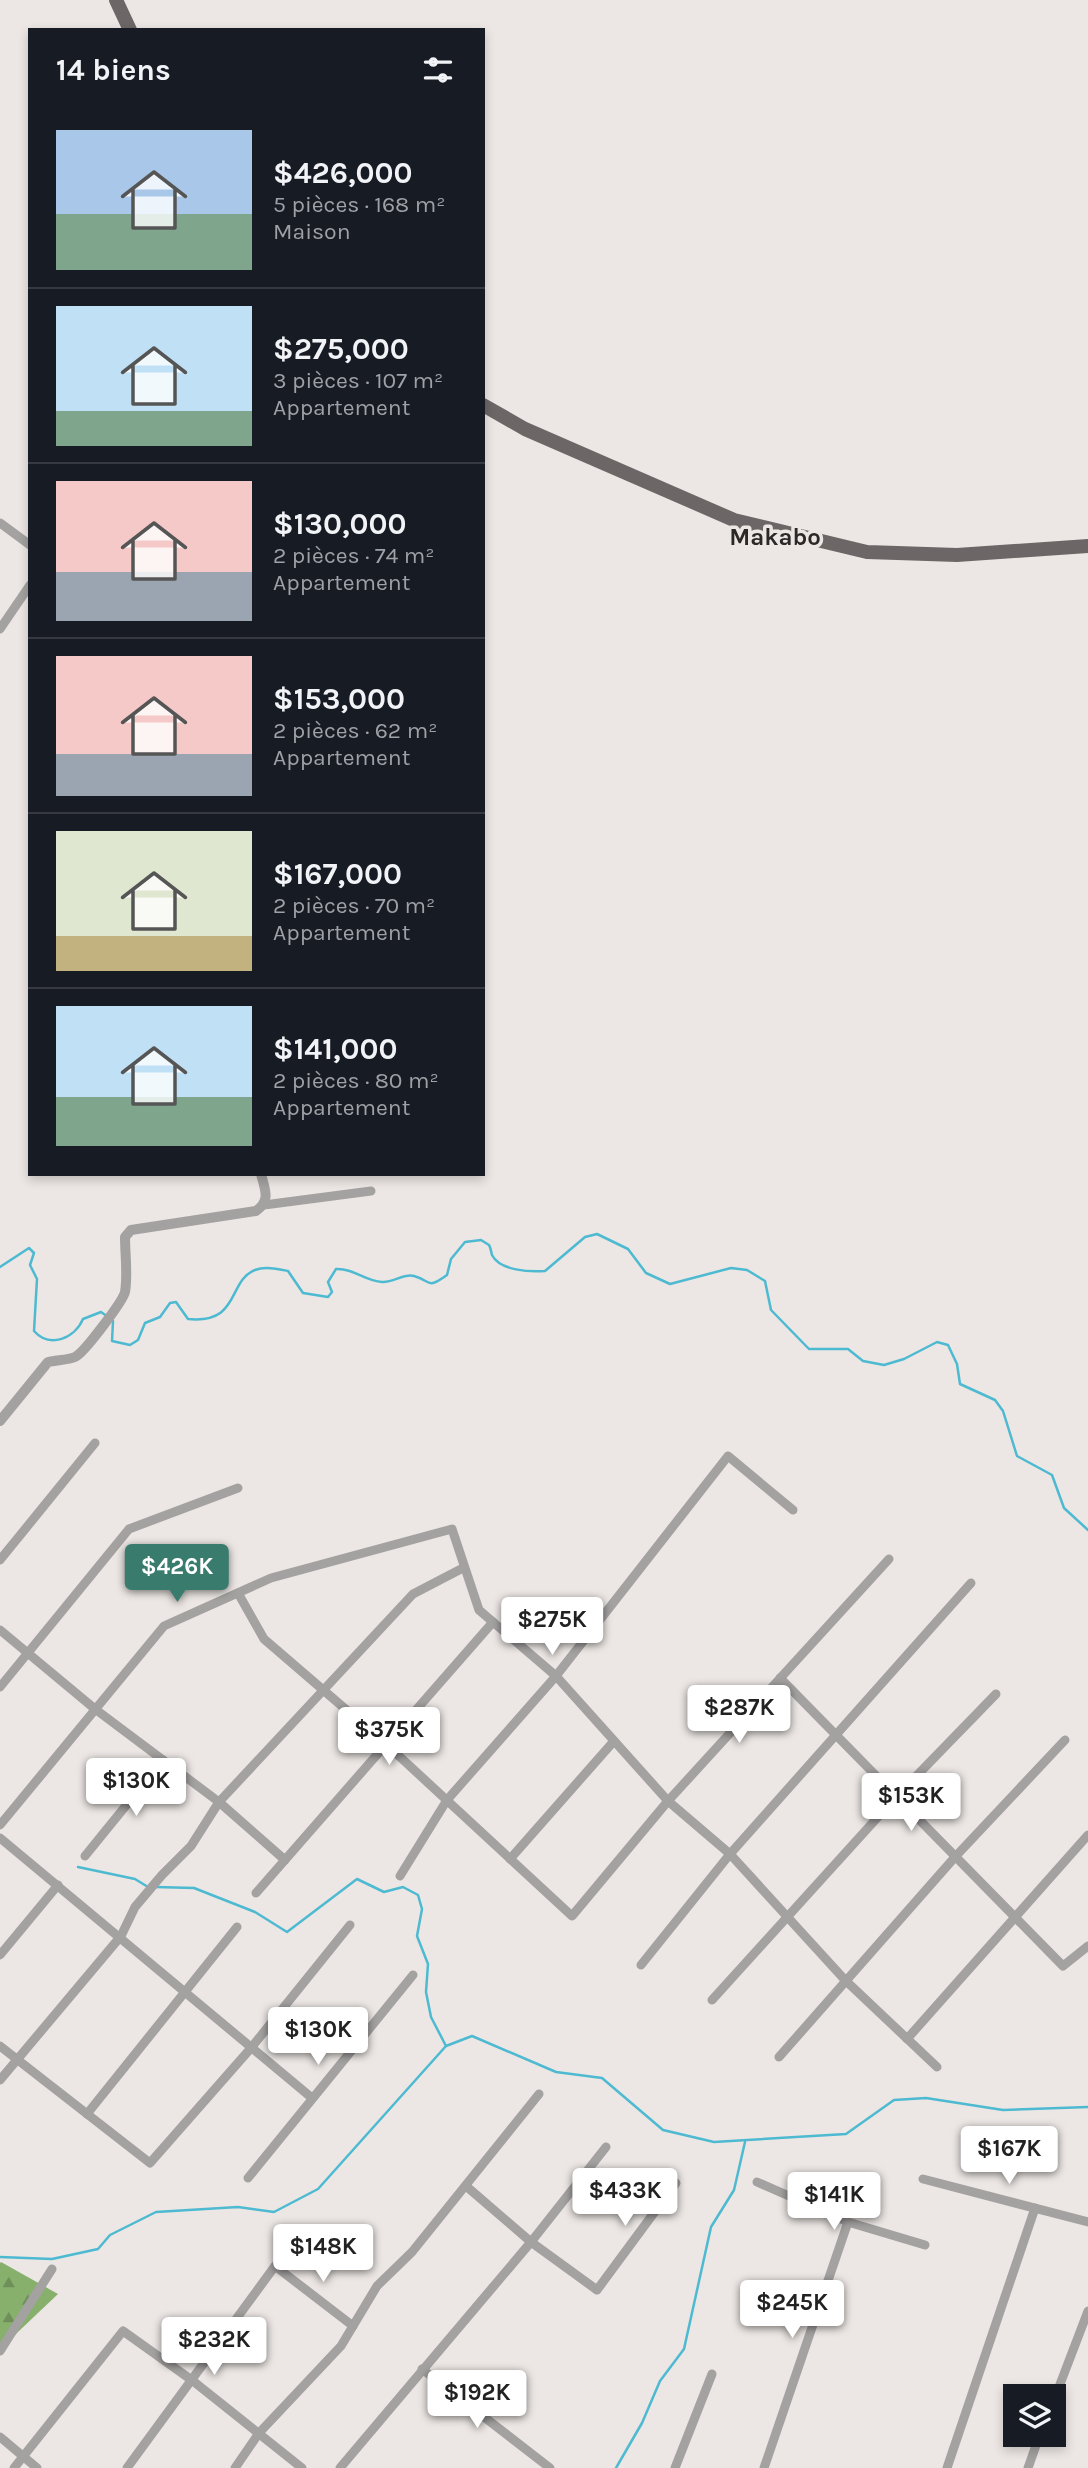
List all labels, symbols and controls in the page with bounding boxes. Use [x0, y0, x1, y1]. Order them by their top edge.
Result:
icon: filters [419, 51, 457, 89]
text: 14 biens [56, 52, 171, 88]
text: $426,000 [273, 155, 412, 191]
icon: home [112, 158, 196, 242]
text: 5 pièces · 168 m² [273, 191, 445, 218]
text: Maison [273, 218, 351, 245]
text: $275,000 [273, 331, 409, 367]
icon: home [112, 334, 196, 418]
text: 3 pièces · 107 m² [273, 367, 443, 394]
text: Appartement [273, 394, 410, 421]
text: $130,000 [273, 506, 407, 542]
icon: home [112, 509, 196, 593]
district label: Makabo [729, 523, 821, 551]
text: 2 pièces · 74 m² [273, 542, 435, 569]
text: Appartement [273, 569, 410, 596]
text: $153,000 [273, 681, 405, 717]
icon: home [112, 684, 196, 768]
text: 2 pièces · 62 m² [273, 717, 437, 744]
text: Appartement [273, 744, 410, 771]
text: $167,000 [273, 856, 402, 892]
icon: home [112, 859, 196, 943]
text: 2 pièces · 70 m² [273, 892, 435, 919]
text: Appartement [273, 919, 410, 946]
text: $141,000 [273, 1031, 397, 1067]
icon: home [112, 1034, 196, 1118]
text: 2 pièces · 80 m² [273, 1067, 439, 1094]
text: Appartement [273, 1094, 410, 1121]
pin: $426K [128, 1544, 226, 1604]
text: $426K [141, 1553, 213, 1580]
pin: $275K [503, 1598, 601, 1657]
text: $275K [517, 1606, 587, 1633]
pin: $287K [690, 1686, 788, 1745]
text: $287K [703, 1694, 775, 1721]
pin: $375K [340, 1708, 438, 1767]
text: $375K [354, 1716, 424, 1743]
pin: $130K [87, 1758, 185, 1818]
text: $130K [102, 1767, 170, 1794]
pin: $153K [862, 1773, 960, 1833]
text: $153K [878, 1782, 944, 1809]
pin: $130K [269, 2008, 367, 2067]
text: $130K [284, 2016, 352, 2043]
pin: $167K [960, 2126, 1058, 2186]
text: $167K [977, 2135, 1041, 2162]
pin: $433K [576, 2168, 674, 2228]
pin: $141K [785, 2172, 883, 2232]
text: $433K [588, 2177, 662, 2204]
text: $141K [804, 2181, 864, 2208]
pin: $148K [274, 2224, 372, 2284]
text: $148K [289, 2233, 357, 2260]
pin: $245K [743, 2280, 841, 2340]
text: $245K [756, 2289, 828, 2316]
pin: $232K [165, 2318, 263, 2377]
text: $232K [177, 2326, 251, 2353]
pin: $192K [428, 2370, 526, 2430]
text: $192K [443, 2379, 511, 2406]
map controls [1003, 2384, 1066, 2447]
button: layers [1003, 2384, 1066, 2447]

